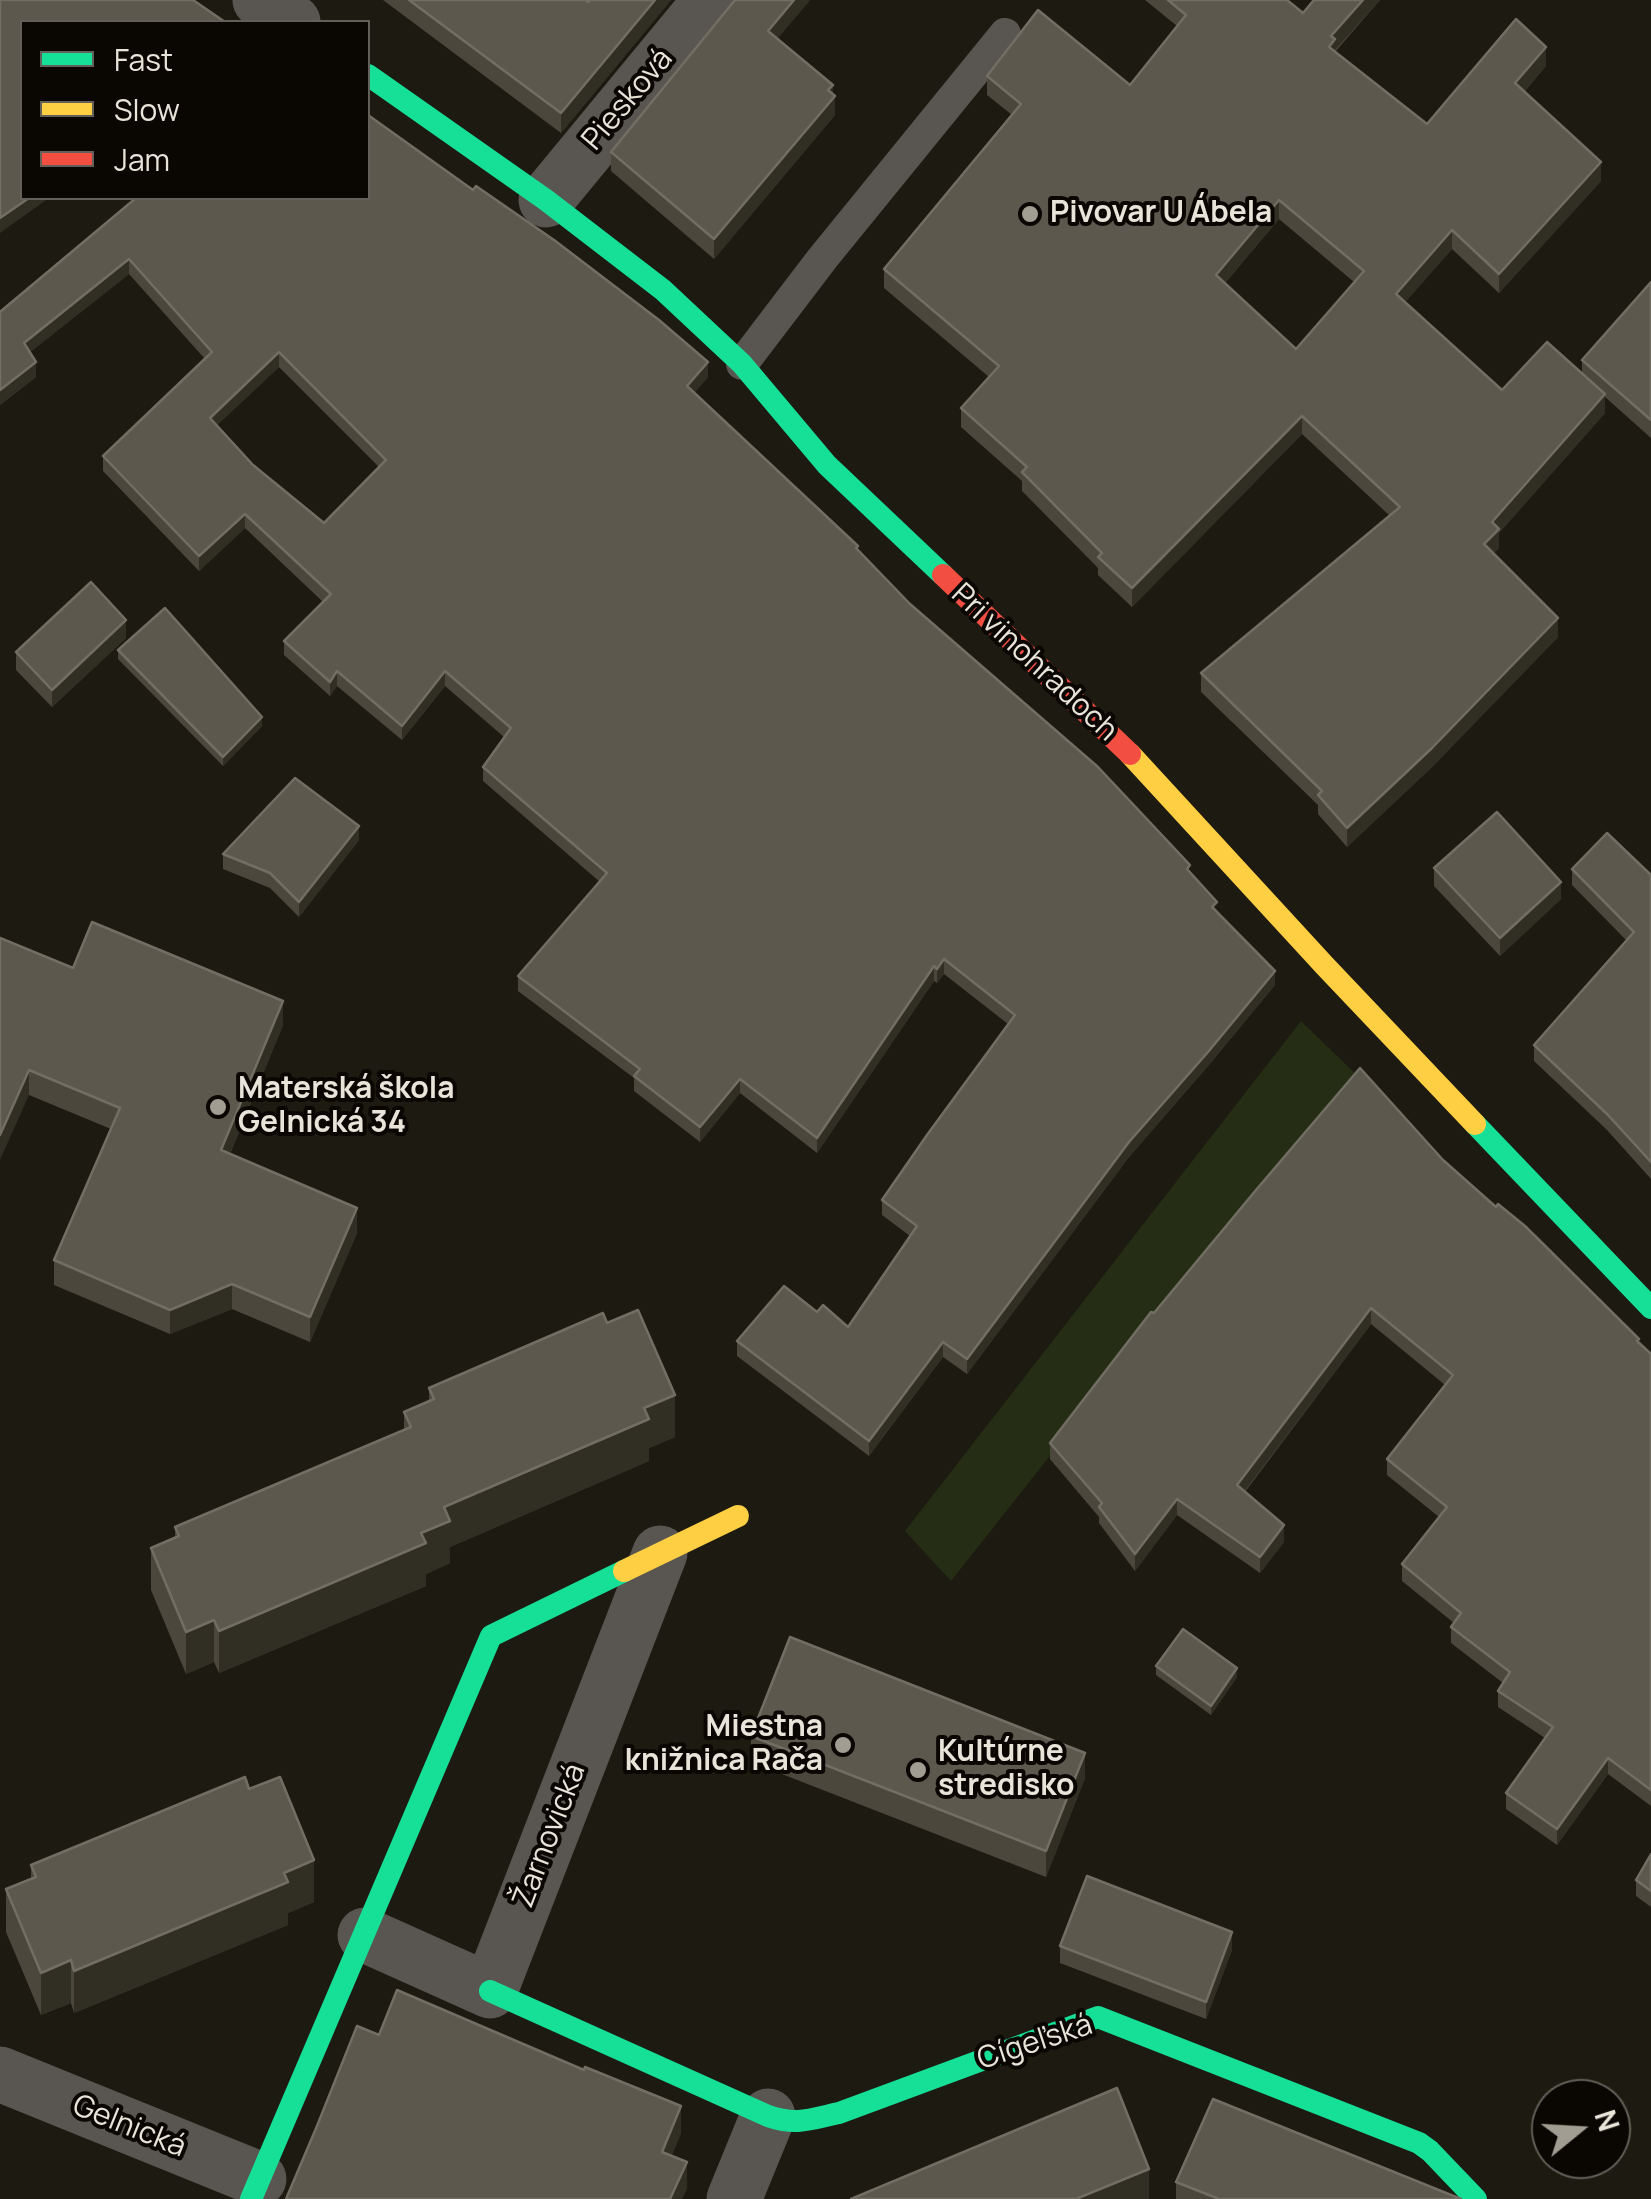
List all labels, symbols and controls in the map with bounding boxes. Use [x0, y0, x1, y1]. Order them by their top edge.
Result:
legend [20, 20, 370, 200]
text: Fast [114, 39, 173, 80]
street label: Piesková [575, 42, 681, 158]
text: Slow [114, 89, 180, 130]
text: Jam [114, 139, 170, 180]
place label: Pivovar U Ábela [1050, 196, 1272, 232]
marker: Pivovar U Ábela [1019, 203, 1041, 225]
street label: Pri vinohradoch [943, 577, 1125, 749]
place label: Materská škola Gelnická 34 [238, 1072, 455, 1142]
marker: Materská škola Gelnická 34 [207, 1096, 229, 1118]
place label: Miestna knižnica Rača [625, 1710, 823, 1780]
marker: Miestna knižnica Rača [832, 1734, 854, 1756]
place label: Kultúrne stredisko [938, 1735, 1075, 1806]
street label: Žarnovická [506, 1759, 594, 1913]
marker: Kultúrne stredisko [907, 1759, 929, 1781]
street label: Cígeľská [973, 2008, 1097, 2078]
north arrow [1531, 2079, 1631, 2179]
street label: Gelnická [67, 2088, 191, 2166]
text: N [1586, 2105, 1629, 2136]

